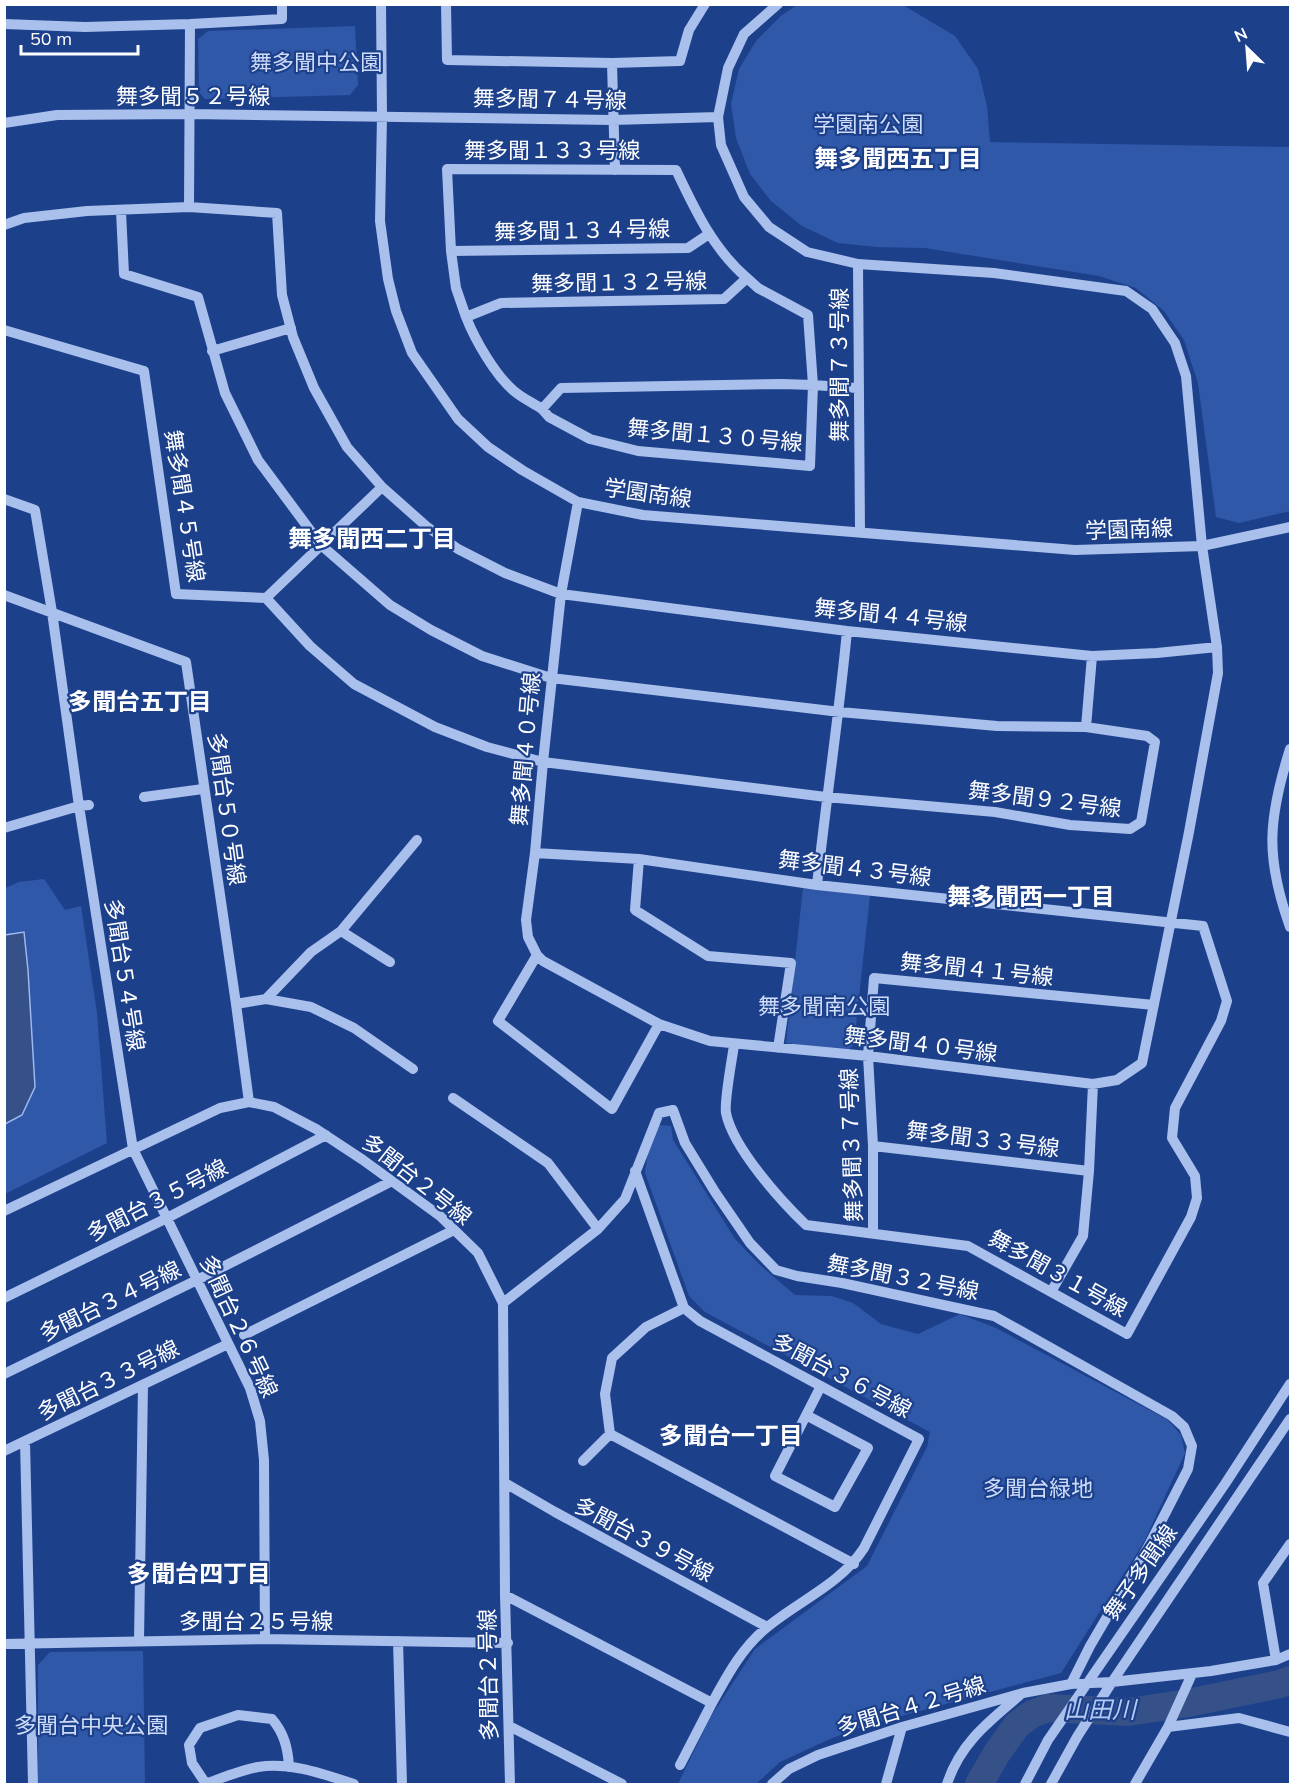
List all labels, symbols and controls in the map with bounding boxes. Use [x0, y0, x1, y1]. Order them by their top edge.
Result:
scale bar [21, 18, 138, 56]
north arrow [1217, 18, 1277, 78]
text: N [1231, 23, 1250, 46]
text: 50 m [30, 27, 72, 50]
park label: 舞多聞中公園 [250, 48, 382, 76]
street label: 舞多聞５２号線 [116, 82, 270, 110]
street label: 舞多聞７４号線 [473, 84, 627, 114]
park label: 学園南公園 [813, 110, 923, 138]
street label: 舞多聞１３３号線 [464, 136, 640, 164]
district label: 舞多聞西五丁目 [814, 143, 982, 173]
street label: 舞多聞１３４号線 [494, 214, 670, 246]
street label: 舞多聞１３２号線 [531, 266, 707, 298]
street label: 舞多聞７３号線 [825, 288, 853, 442]
street label: 舞多聞１３０号線 [626, 413, 804, 457]
street label: 舞多聞４５号線 [159, 428, 211, 584]
street label: 学園南線 [602, 473, 694, 513]
street label: 学園南線 [1085, 513, 1173, 545]
district label: 舞多聞西二丁目 [288, 523, 456, 553]
street label: 舞多聞４４号線 [813, 593, 969, 637]
street label: 舞多聞４０号線 [504, 671, 546, 827]
district label: 多聞台五丁目 [68, 686, 212, 716]
street label: 多聞台５０号線 [202, 731, 252, 887]
street label: 舞多聞９２号線 [967, 776, 1123, 822]
street label: 舞多聞４３号線 [777, 845, 933, 891]
district label: 舞多聞西一丁目 [947, 881, 1115, 911]
street label: 多聞台５４号線 [99, 897, 151, 1053]
street label: 舞多聞４１号線 [899, 947, 1055, 991]
park label: 舞多聞南公園 [758, 992, 890, 1020]
street label: 舞多聞４０号線 [843, 1021, 999, 1067]
street label: 舞多聞３７号線 [834, 1068, 868, 1222]
street label: 舞多聞３３号線 [905, 1116, 1061, 1162]
street label: 多聞台２号線 [356, 1127, 478, 1231]
street label: 多聞台３５号線 [82, 1153, 232, 1247]
street label: 舞多聞３１号線 [984, 1223, 1132, 1323]
street label: 舞多聞３２号線 [825, 1249, 981, 1305]
street label: 多聞台２６号線 [194, 1250, 284, 1402]
street label: 多聞台３４号線 [35, 1255, 185, 1347]
street label: 多聞台３６号線 [767, 1326, 917, 1424]
street label: 多聞台３３号線 [33, 1334, 183, 1426]
district label: 多聞台一丁目 [659, 1420, 803, 1450]
park label: 多聞台緑地 [983, 1474, 1093, 1502]
street label: 多聞台３９号線 [569, 1490, 719, 1588]
street label: 舞子多聞線 [1097, 1519, 1183, 1625]
district label: 多聞台四丁目 [127, 1558, 271, 1588]
street label: 多聞台２５号線 [179, 1607, 333, 1635]
street label: 多聞台２号線 [473, 1609, 503, 1741]
street label: 多聞台４２号線 [833, 1670, 989, 1742]
water label: 山田川 [1064, 1694, 1139, 1724]
park label: 多聞台中央公園 [14, 1711, 168, 1739]

